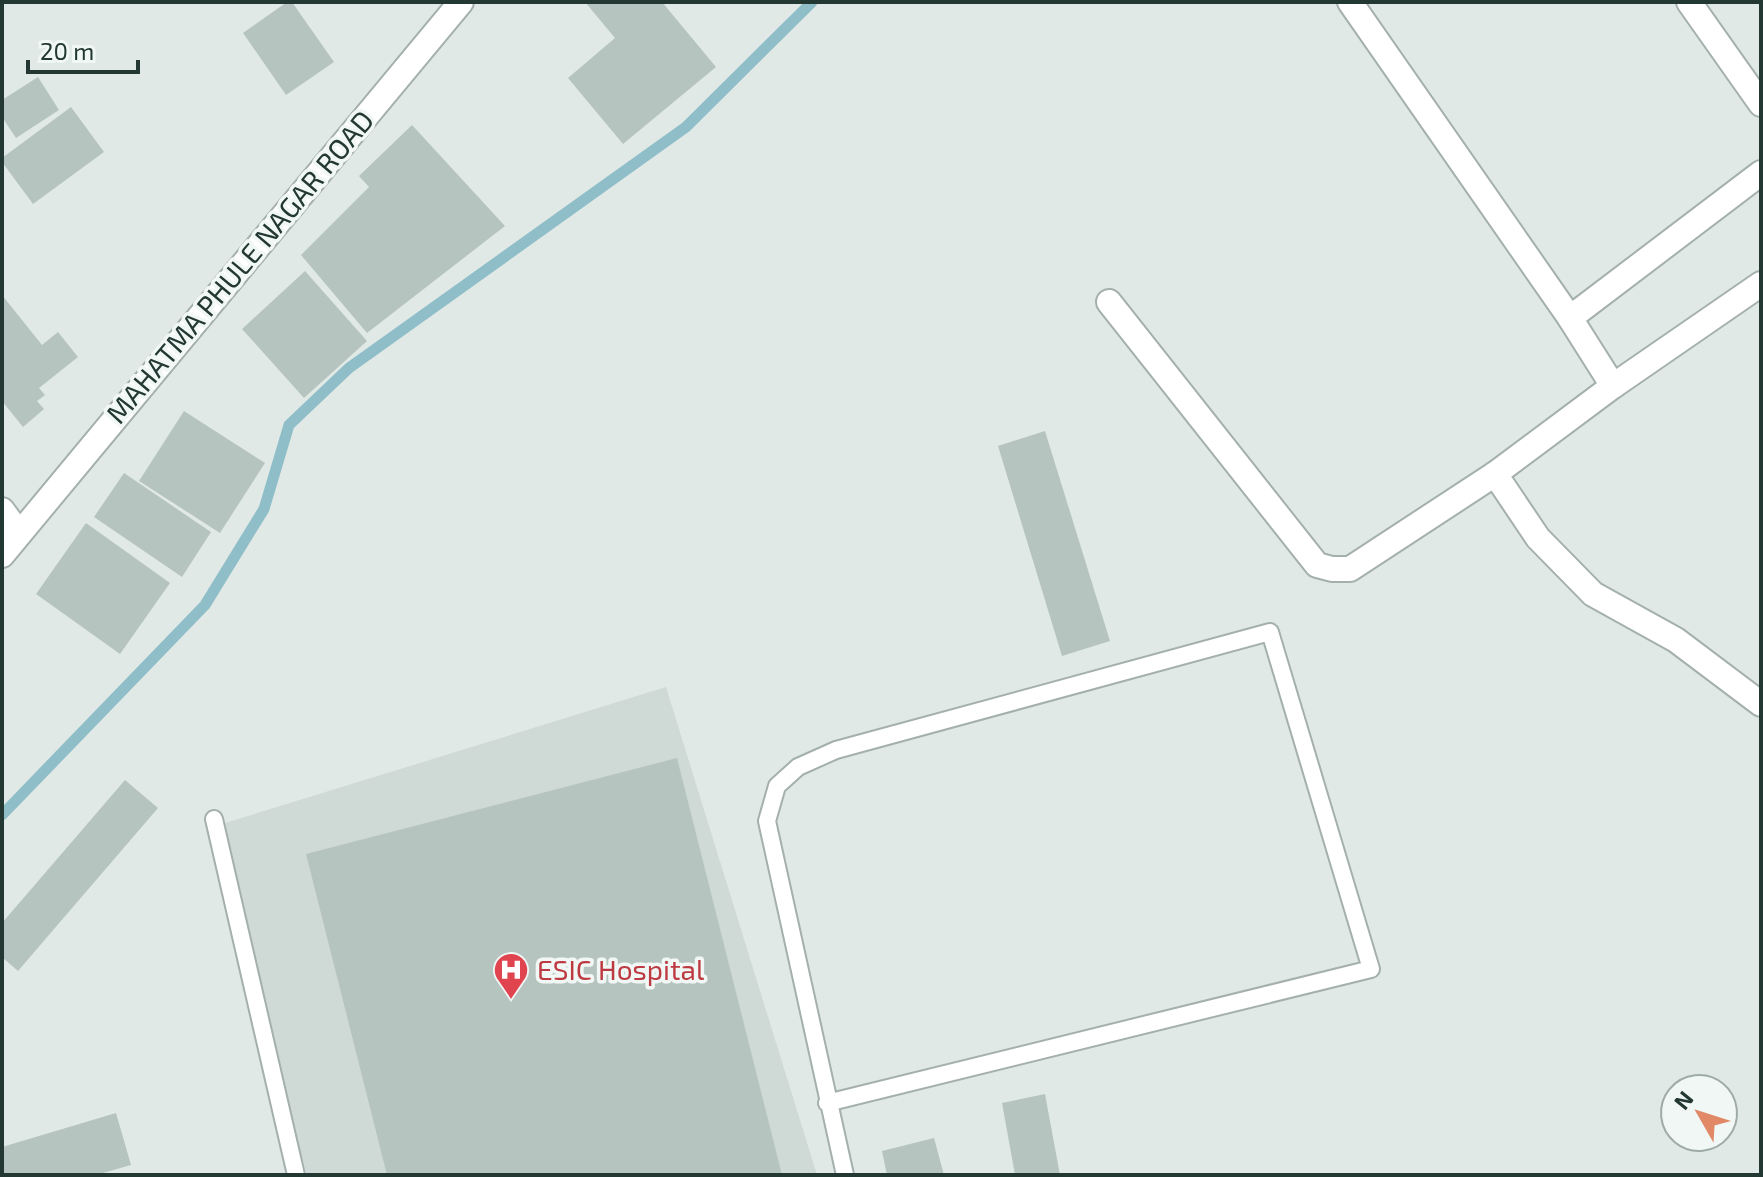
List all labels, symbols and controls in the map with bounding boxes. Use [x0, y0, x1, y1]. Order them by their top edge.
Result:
scale bar [28, 24, 138, 74]
text: 20 m [40, 36, 94, 65]
street label: MAHATMA PHULE NAGAR ROAD [98, 103, 380, 430]
hospital icon: ESIC Hospital [492, 951, 530, 1001]
place label: ESIC Hospital [537, 952, 705, 986]
north arrow [1659, 1073, 1739, 1153]
text: N [1668, 1085, 1698, 1114]

